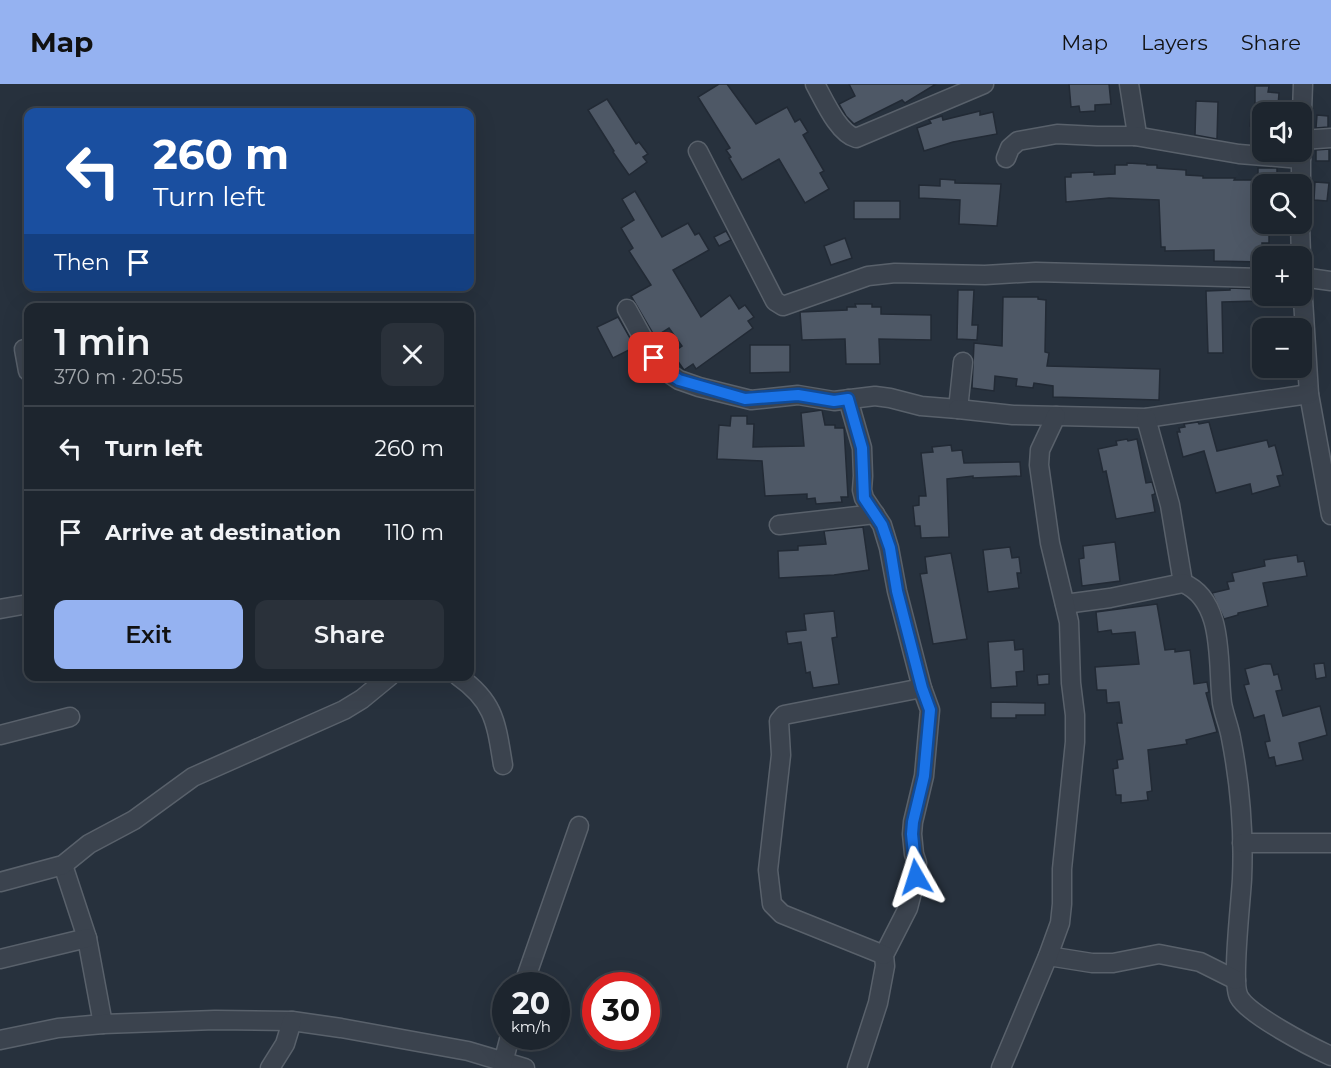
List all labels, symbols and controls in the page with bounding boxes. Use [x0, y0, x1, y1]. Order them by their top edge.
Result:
text: Map [30, 25, 93, 59]
text: Map [1061, 30, 1108, 55]
text: Layers [1141, 30, 1208, 55]
text: Share [1241, 30, 1301, 55]
map controls [1252, 102, 1312, 378]
button: sound [1252, 102, 1312, 162]
text: 260 m [153, 128, 289, 180]
icon: left [54, 132, 132, 210]
button: search [1252, 174, 1312, 234]
text: Turn left [153, 180, 266, 213]
icon: arrive [122, 246, 155, 279]
button: + [1252, 246, 1312, 306]
text: Then [54, 249, 110, 276]
button: − [1252, 318, 1312, 378]
text: 1 min [54, 320, 151, 364]
button: close [381, 323, 444, 386]
pin [628, 332, 679, 383]
icon: arrive [637, 341, 670, 374]
text: 370 m · 20:55 [54, 365, 183, 389]
icon: left [54, 432, 87, 465]
text: Turn left [105, 435, 203, 462]
text: 260 m [374, 435, 444, 462]
icon: arrive [54, 516, 87, 549]
text: Arrive at destination [105, 519, 341, 546]
text: 110 m [384, 519, 444, 546]
button: Exit [54, 600, 243, 669]
button: Share [255, 600, 444, 669]
position arrow [884, 845, 948, 909]
speed limit sign: 30 [582, 972, 660, 1050]
text: 20 [512, 985, 550, 1022]
text: km/h [511, 1017, 551, 1036]

